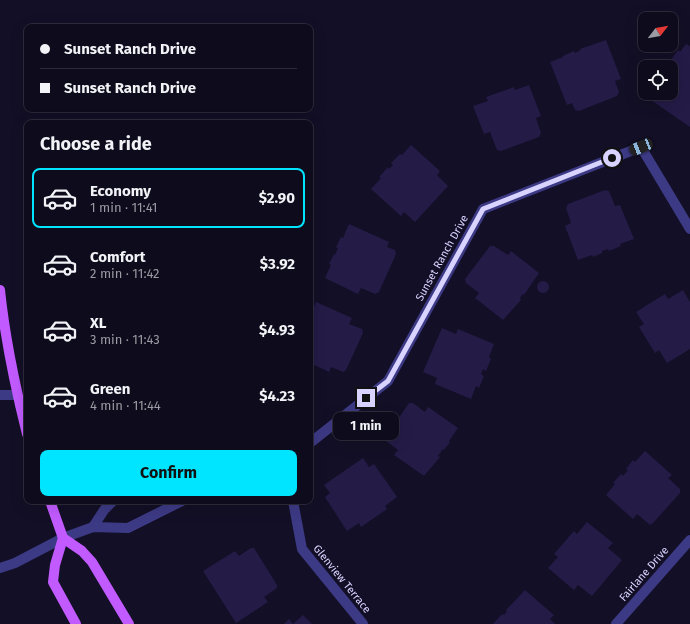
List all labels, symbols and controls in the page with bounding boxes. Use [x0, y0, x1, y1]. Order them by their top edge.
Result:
north arrow [638, 12, 678, 52]
map controls [638, 12, 678, 100]
text: Sunset Ranch Drive [64, 40, 196, 58]
button: locate [638, 60, 678, 100]
text: Sunset Ranch Drive [64, 79, 196, 97]
text: Choose a ride [40, 133, 152, 155]
car [628, 137, 654, 157]
route start [603, 149, 621, 167]
icon: car [42, 180, 78, 216]
text: Economy [90, 182, 151, 200]
text: $2.90 [259, 189, 295, 207]
text: 1 min · 11:41 [90, 200, 157, 215]
street label: Sunset Ranch Drive [413, 213, 471, 303]
icon: car [42, 246, 78, 282]
text: Comfort [90, 248, 146, 266]
text: $3.92 [260, 255, 295, 273]
text: 2 min · 11:42 [90, 266, 160, 281]
icon: car [42, 312, 78, 348]
text: XL [90, 314, 106, 332]
text: $4.93 [259, 321, 295, 339]
text: 3 min · 11:43 [90, 332, 160, 347]
icon: car [42, 378, 78, 414]
text: Green [90, 380, 130, 398]
text: $4.23 [259, 387, 295, 405]
route end [357, 389, 375, 407]
text: 4 min · 11:44 [90, 398, 161, 413]
callout: 1 min [333, 412, 399, 440]
text: 1 min [350, 418, 382, 433]
button: Confirm [40, 450, 297, 496]
street label: Glenview Terrace [311, 542, 373, 616]
street label: Fairlane Drive [617, 544, 671, 604]

